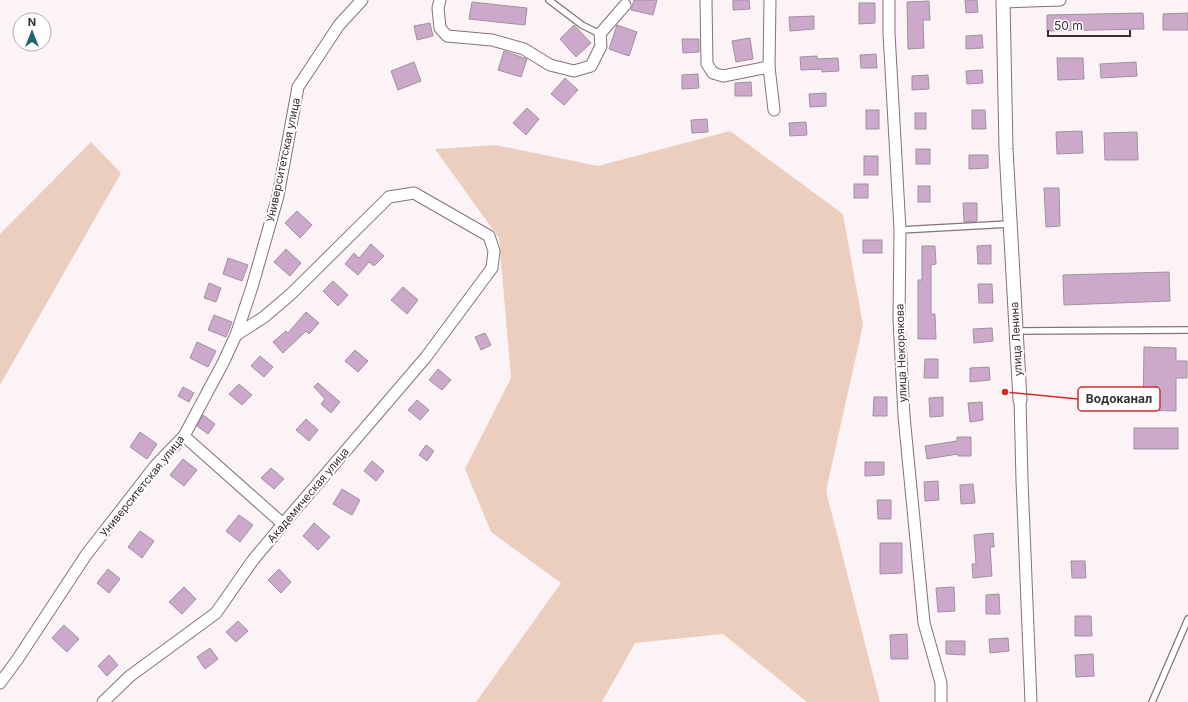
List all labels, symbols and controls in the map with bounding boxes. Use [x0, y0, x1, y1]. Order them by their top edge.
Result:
north arrow [12, 12, 52, 52]
scale bar [1048, 12, 1130, 38]
text: N [28, 15, 36, 29]
text: 50 m [1054, 18, 1083, 33]
street label: Университетская улица [263, 97, 303, 223]
street label: улица Ленина [1007, 301, 1025, 377]
street label: улица Некорякова [892, 303, 910, 403]
callout: Водоканал [1078, 387, 1160, 411]
text: Водоканал [1086, 391, 1152, 406]
street label: Университетская улица [97, 432, 187, 540]
street label: Академическая улица [264, 445, 352, 545]

